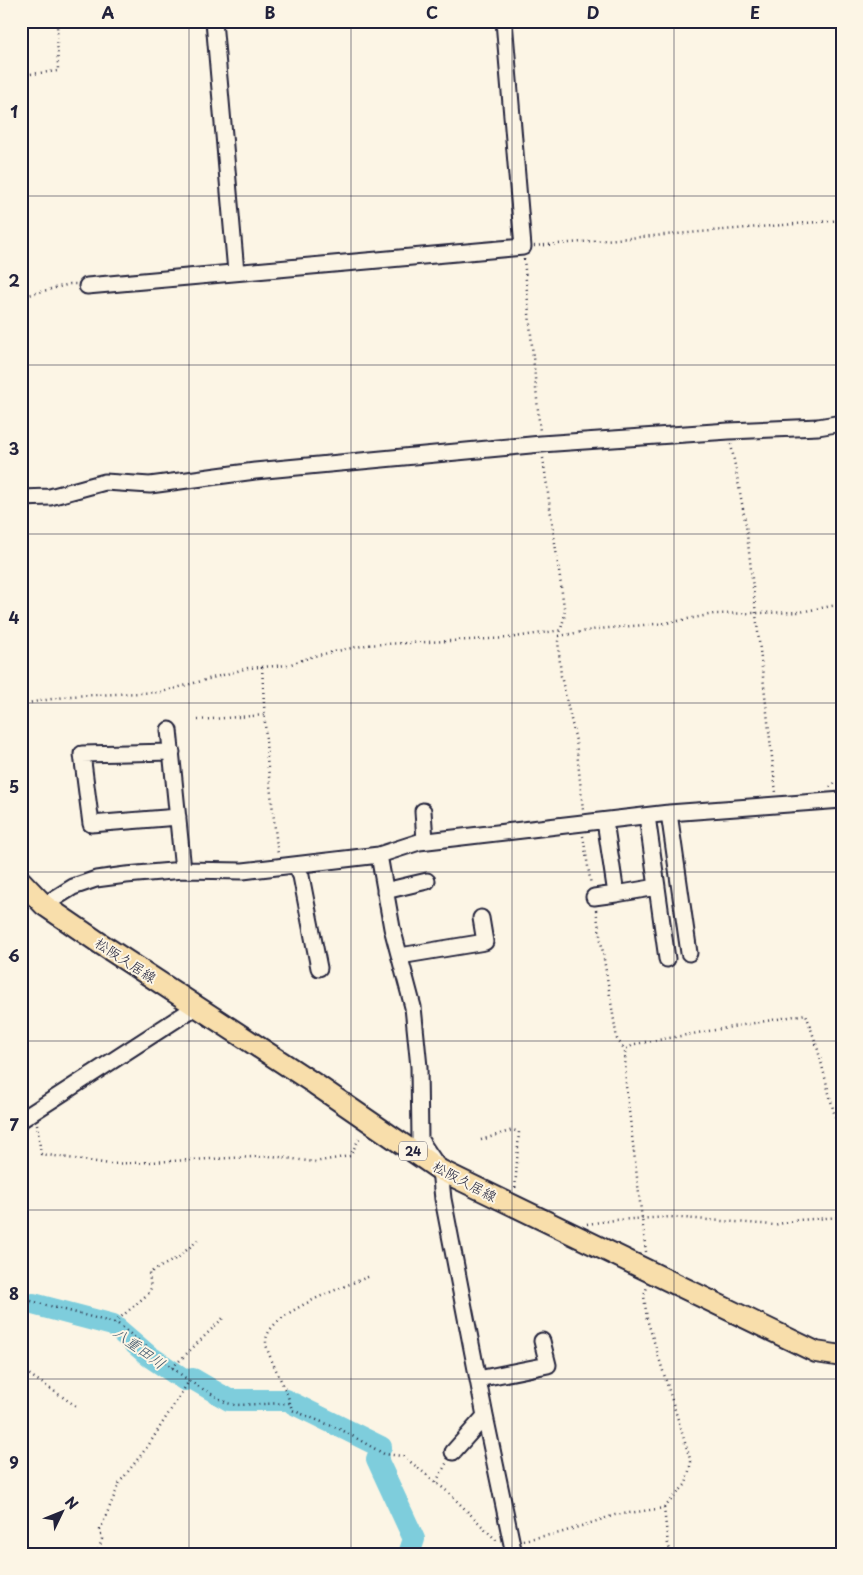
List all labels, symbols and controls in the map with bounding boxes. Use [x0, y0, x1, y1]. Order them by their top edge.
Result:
text: A [102, 0, 115, 24]
text: B [265, 0, 276, 24]
text: C [426, 0, 438, 24]
text: D [587, 0, 599, 24]
text: E [750, 0, 760, 24]
text: 1 [10, 99, 18, 123]
text: 2 [8, 268, 20, 292]
text: 3 [9, 436, 19, 460]
text: 4 [9, 605, 20, 629]
text: 5 [9, 774, 19, 798]
street label: 松阪久居線 [91, 932, 161, 988]
text: 6 [8, 943, 20, 967]
text: 7 [9, 1112, 19, 1136]
road number: 24 [399, 1142, 427, 1160]
street label: 松阪久居線 [429, 1155, 501, 1207]
text: 8 [9, 1281, 19, 1305]
water label: 八重田川 [109, 1320, 171, 1374]
text: 9 [9, 1450, 19, 1474]
north arrow [38, 1488, 88, 1538]
text: N [60, 1492, 83, 1514]

